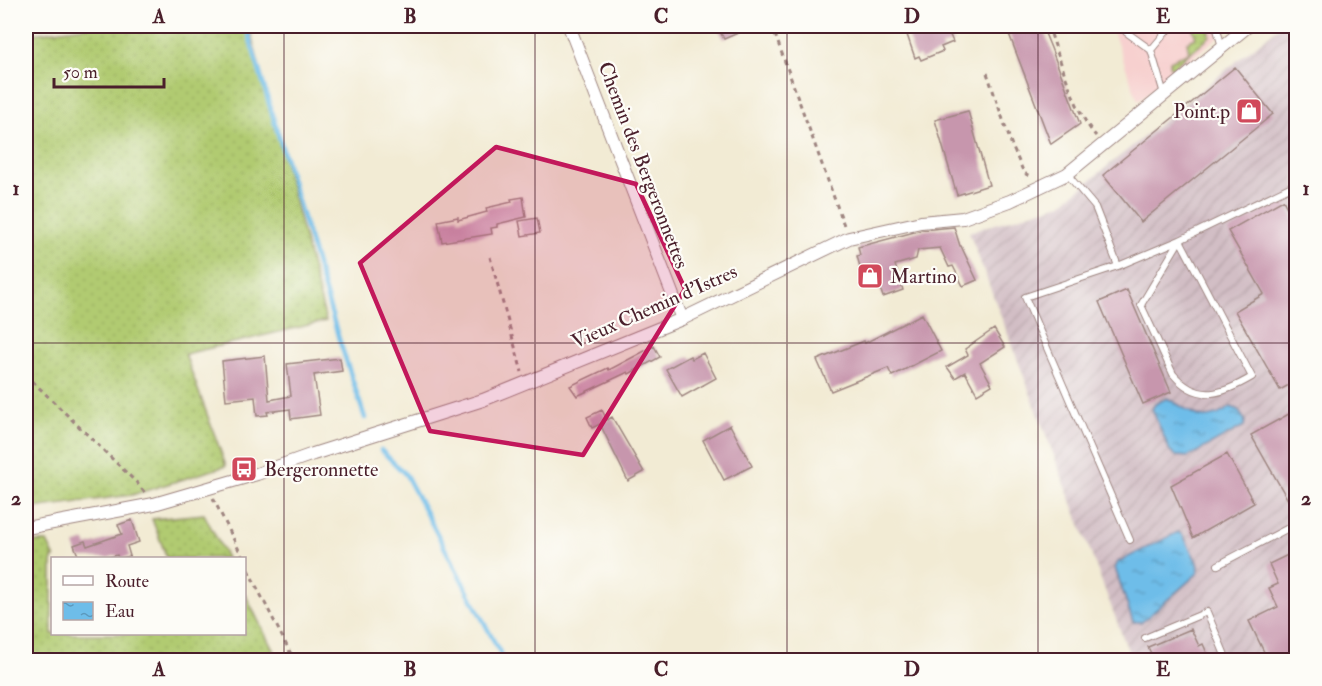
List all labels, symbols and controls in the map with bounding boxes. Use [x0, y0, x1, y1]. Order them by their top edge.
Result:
text: A [152, 4, 166, 29]
text: B [403, 4, 417, 29]
text: C [654, 4, 668, 29]
text: D [904, 4, 920, 29]
text: E [1156, 4, 1171, 29]
scale bar [54, 51, 164, 89]
street label: Chemin des Bergeronnettes [593, 58, 695, 272]
text: 50 m [63, 61, 98, 84]
shop icon: Point.p [1234, 96, 1264, 126]
place label: Point.p [1173, 99, 1230, 125]
text: 1 [12, 176, 20, 201]
text: 1 [1302, 176, 1310, 201]
street label: Vieux Chemin d'Istres [567, 259, 741, 354]
shop icon: Martino [855, 261, 885, 291]
place label: Martino [890, 264, 957, 289]
bus stop icon: Bergeronnette [229, 454, 259, 484]
place label: Bergeronnette [264, 457, 378, 482]
text: 2 [11, 486, 21, 511]
text: 2 [1301, 486, 1311, 511]
legend [51, 557, 246, 635]
text: Route [105, 570, 149, 593]
text: Eau [105, 600, 135, 623]
text: A [152, 657, 166, 682]
text: B [403, 657, 417, 682]
text: C [654, 657, 668, 682]
text: D [904, 657, 920, 682]
text: E [1156, 657, 1171, 682]

